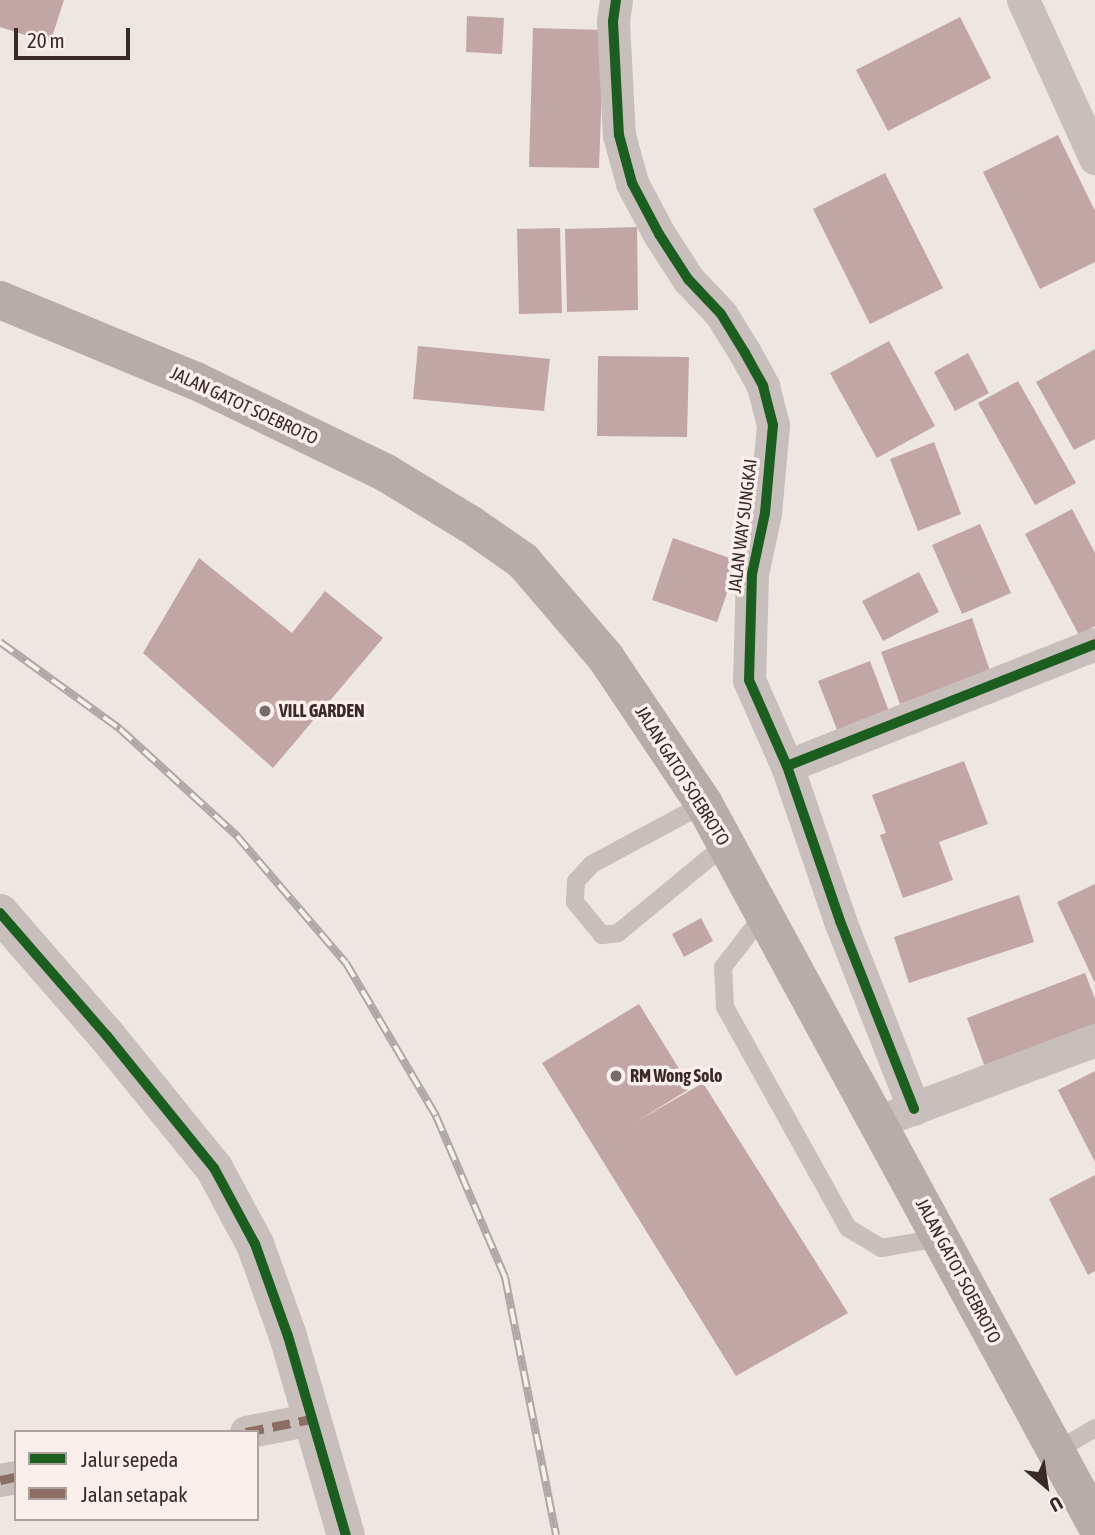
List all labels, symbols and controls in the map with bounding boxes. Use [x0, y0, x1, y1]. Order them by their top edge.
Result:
scale bar [18, 14, 133, 58]
text: 20 m [27, 28, 65, 52]
street label: JALAN GATOT SOEBROTO [167, 362, 321, 450]
street label: JALAN WAY SUNGKAI [724, 458, 762, 594]
place label: VILL GARDEN [279, 700, 365, 722]
street label: JALAN GATOT SOEBROTO [630, 702, 734, 850]
marker: VILL GARDEN [257, 703, 273, 719]
place label: RM Wong Solo [630, 1065, 723, 1087]
marker: RM Wong Solo [608, 1068, 624, 1084]
street label: JALAN GATOT SOEBROTO [911, 1195, 1005, 1347]
legend [14, 1430, 259, 1521]
text: Jalur sepeda [81, 1447, 178, 1471]
north arrow [1011, 1451, 1081, 1521]
text: Jalan setapak [81, 1482, 188, 1506]
text: U [1046, 1492, 1066, 1517]

